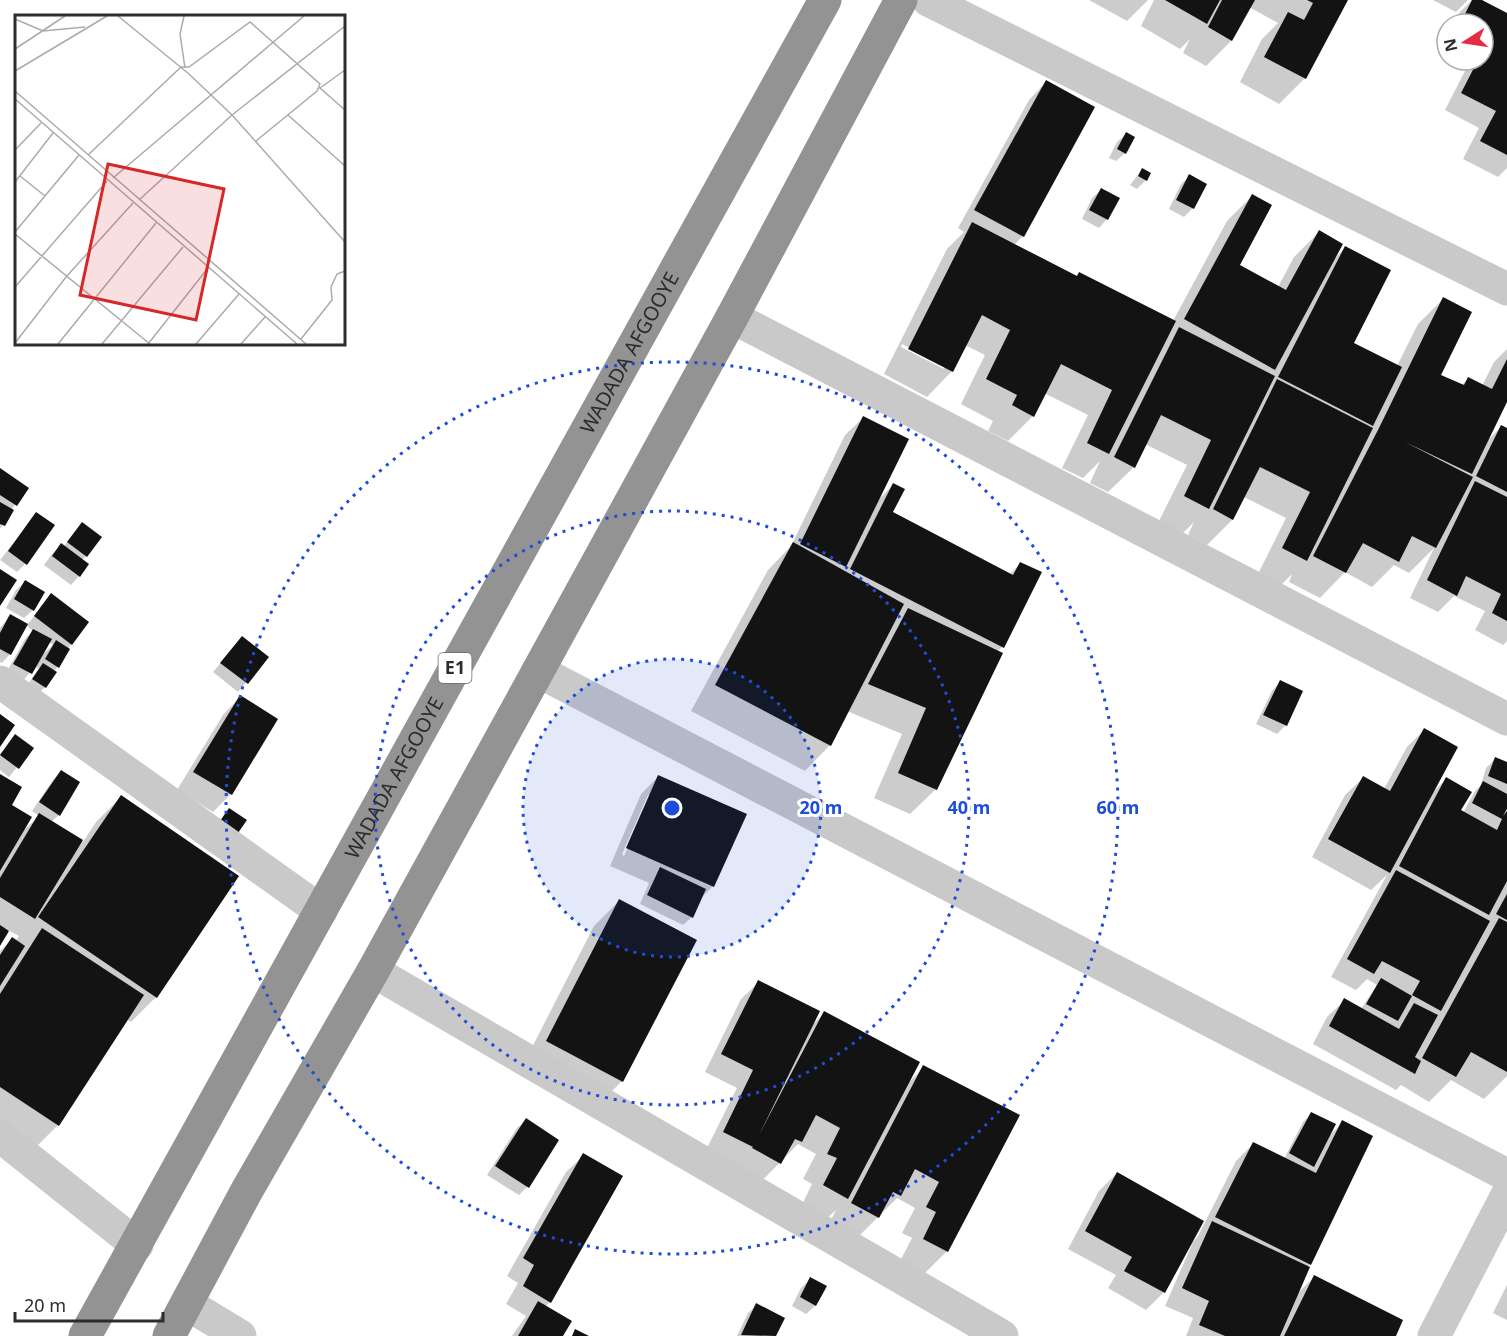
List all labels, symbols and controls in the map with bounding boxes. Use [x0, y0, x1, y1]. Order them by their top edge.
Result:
north arrow [1435, 12, 1495, 72]
inset map [15, 15, 345, 345]
text: N [1438, 36, 1462, 54]
street label: WADADA AFGOOYE [574, 267, 685, 438]
road number: E1 [438, 653, 472, 683]
street label: WADADA AFGOOYE [338, 692, 449, 863]
text: 20 m [800, 795, 842, 819]
text: 40 m [948, 795, 990, 819]
text: 60 m [1097, 795, 1139, 819]
centre of rings [662, 798, 682, 818]
scale bar [15, 1285, 164, 1323]
text: 20 m [24, 1293, 66, 1317]

